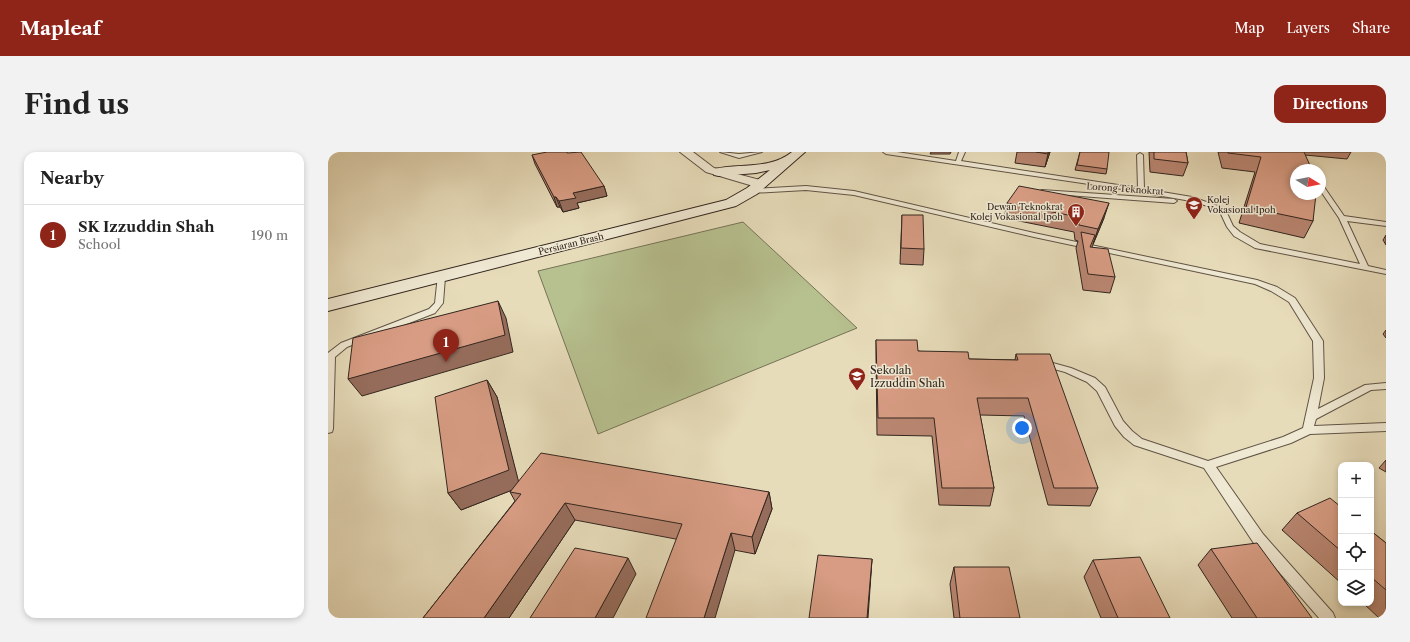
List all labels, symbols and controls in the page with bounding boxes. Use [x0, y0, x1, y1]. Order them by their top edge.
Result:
text: Mapleaf [20, 17, 101, 40]
text: Map [1234, 19, 1264, 37]
text: Layers [1286, 19, 1330, 37]
text: Share [1352, 19, 1390, 37]
button: Directions [1274, 85, 1386, 123]
text: Find us [24, 87, 129, 121]
north arrow [1290, 164, 1326, 200]
text: Nearby [40, 168, 104, 188]
street label: Lorong Teknokrat [1086, 180, 1165, 197]
place label: Kolej Vokasional Ipoh [1206, 194, 1276, 215]
school or university icon: Kolej Vokasional Ipoh [1184, 195, 1204, 220]
place label: Dewan Teknokrat Kolej Vokasional Ipoh [970, 201, 1064, 222]
building icon: Dewan Teknokrat Kolej Vokasional Ipoh [1066, 202, 1086, 227]
text: SK Izzuddin Shah [78, 217, 214, 236]
text: 1 [50, 227, 56, 243]
text: 190 m [251, 227, 288, 243]
street label: Persiaran Brash [537, 230, 605, 257]
text: School [78, 236, 121, 252]
pin: 1 [433, 329, 459, 362]
place label: Sekolah Izzuddin Shah [870, 363, 945, 390]
school or university icon: Sekolah Izzuddin Shah [847, 366, 867, 391]
your location [1012, 418, 1032, 438]
map controls [1338, 462, 1374, 606]
button: + [1338, 462, 1374, 498]
button: − [1338, 498, 1374, 534]
button: locate [1338, 534, 1374, 570]
button: layers [1338, 570, 1374, 606]

